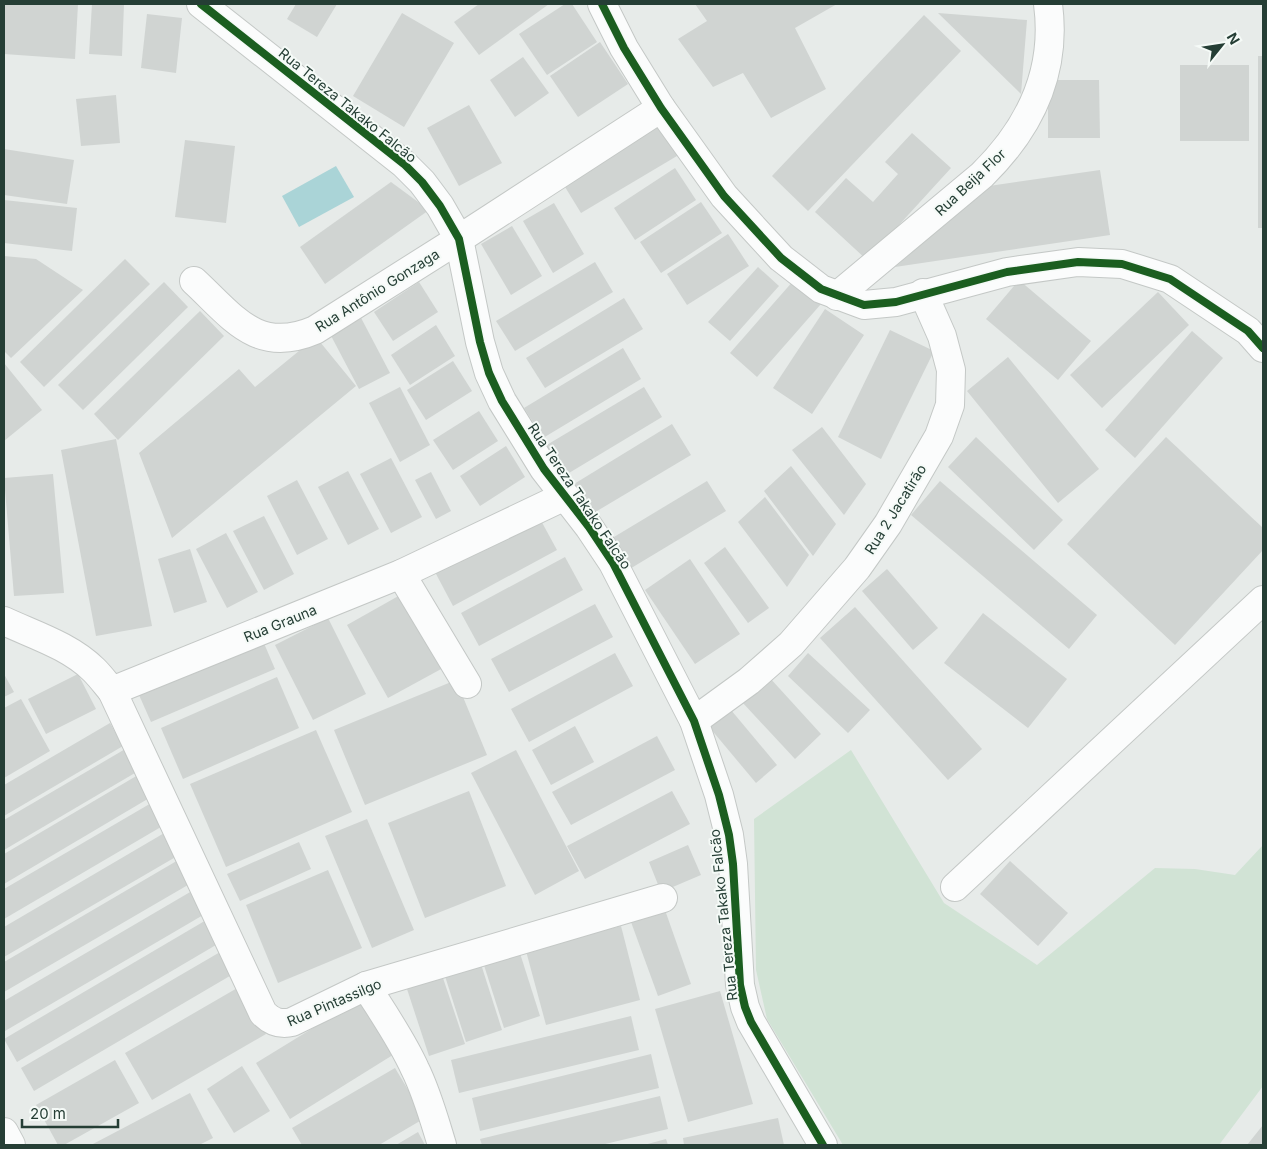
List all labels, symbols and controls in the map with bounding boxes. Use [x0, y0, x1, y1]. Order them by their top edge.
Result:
north arrow [1197, 20, 1247, 70]
text: N [1224, 29, 1244, 47]
street label: Rua Tereza Takako Falcão [276, 44, 420, 166]
street label: Rua Beija Flor [931, 145, 1009, 219]
street label: Rua Antônio Gonzaga [312, 245, 442, 335]
street label: Rua Tereza Takako Falcão [525, 420, 635, 572]
street label: Rua 2 Jacatirão [861, 461, 929, 557]
street label: Rua Grauna [241, 601, 319, 645]
street label: Rua Tereza Takako Falcão [706, 828, 740, 1002]
street label: Rua Pintassilgo [284, 974, 384, 1030]
scale bar [22, 1096, 119, 1128]
text: 20 m [30, 1104, 66, 1123]

